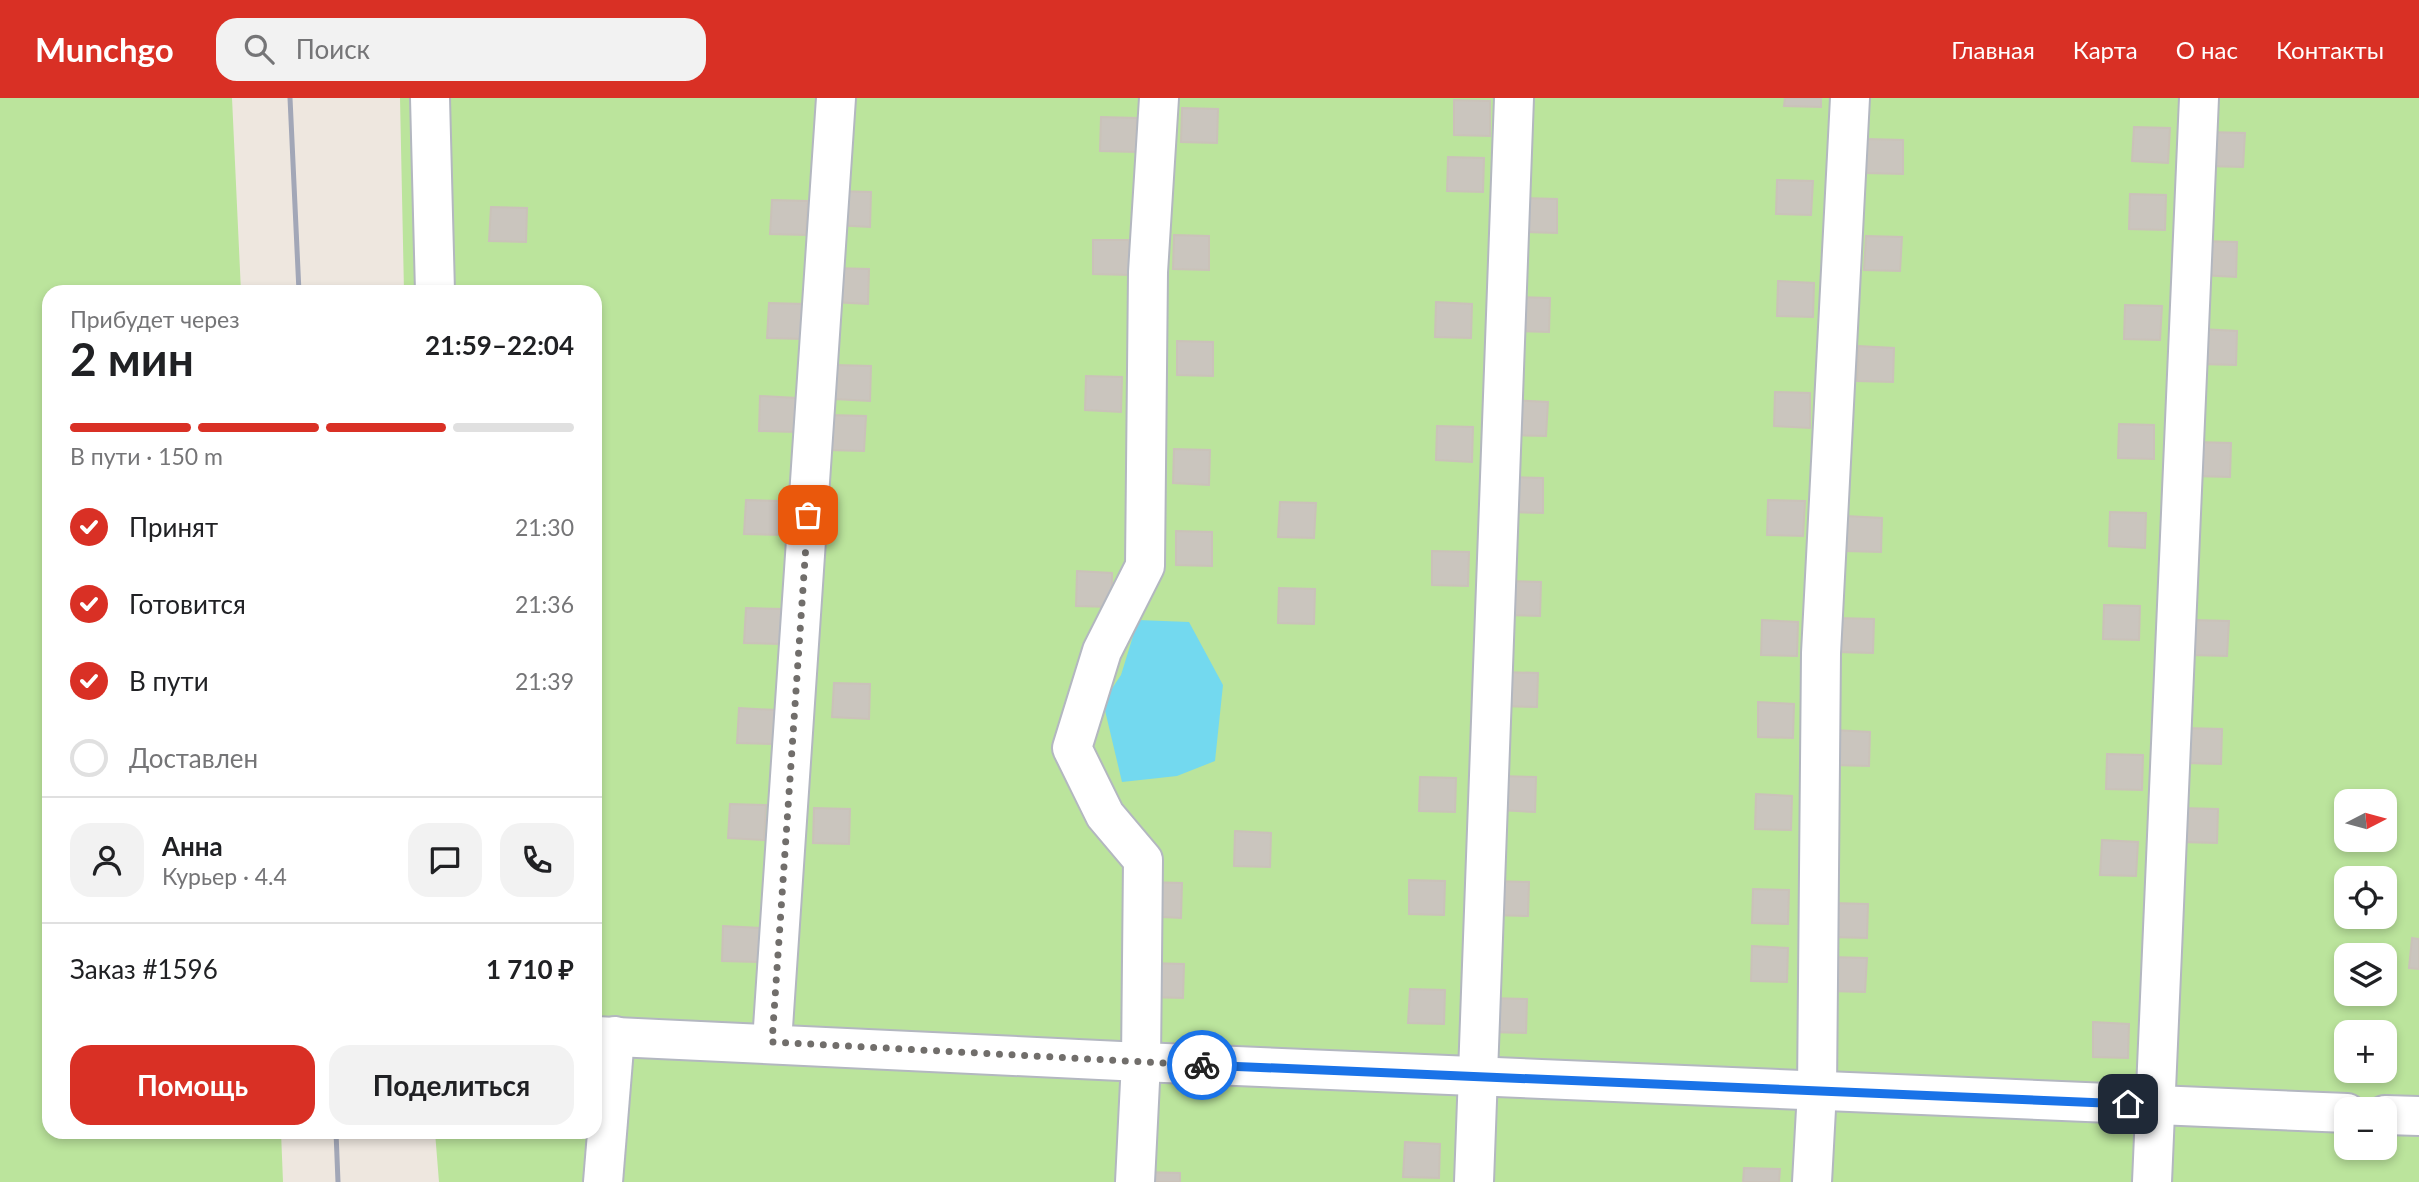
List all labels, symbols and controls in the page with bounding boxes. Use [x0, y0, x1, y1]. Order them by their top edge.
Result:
search box [216, 18, 706, 81]
text: Munchgo [35, 29, 174, 69]
icon: search [240, 30, 278, 68]
text: Поиск [296, 33, 370, 65]
text: Главная [1951, 35, 2035, 64]
text: Карта [2073, 35, 2138, 64]
text: О нас [2176, 35, 2238, 64]
text: Контакты [2276, 35, 2384, 64]
text: Прибудет через [70, 305, 240, 333]
text: 21:59–22:04 [425, 329, 574, 361]
text: 2 мин [70, 331, 194, 386]
text: В пути · 150 m [70, 442, 223, 470]
pin [778, 485, 838, 545]
icon: bag [789, 496, 827, 534]
icon: check [70, 508, 108, 546]
text: Принят [129, 511, 218, 543]
text: 21:30 [515, 513, 574, 541]
icon: check [70, 585, 108, 623]
text: Готовится [129, 588, 246, 620]
text: 21:36 [515, 590, 574, 618]
icon: check [70, 662, 108, 700]
text: В пути [129, 665, 209, 697]
text: 21:39 [515, 667, 574, 695]
text: Доставлен [129, 742, 258, 774]
north arrow [2334, 789, 2398, 852]
map controls [2334, 789, 2397, 1160]
button: person [70, 823, 144, 897]
button: chat [408, 823, 482, 897]
button: phone [500, 823, 574, 897]
text: Анна [162, 830, 223, 862]
text: Курьер · 4.4 [162, 862, 287, 890]
button: locate [2334, 866, 2397, 929]
button: layers [2334, 943, 2397, 1006]
text: Заказ #1596 [70, 953, 218, 985]
text: 1 710 ₽ [486, 953, 574, 985]
button: + [2334, 1020, 2397, 1083]
courier [1167, 1030, 1237, 1100]
button: Помощь [70, 1045, 315, 1125]
button: Поделиться [329, 1045, 574, 1125]
icon: bike [1183, 1046, 1221, 1084]
pin [2098, 1074, 2158, 1134]
icon: home [2109, 1085, 2147, 1123]
button: − [2334, 1097, 2397, 1160]

